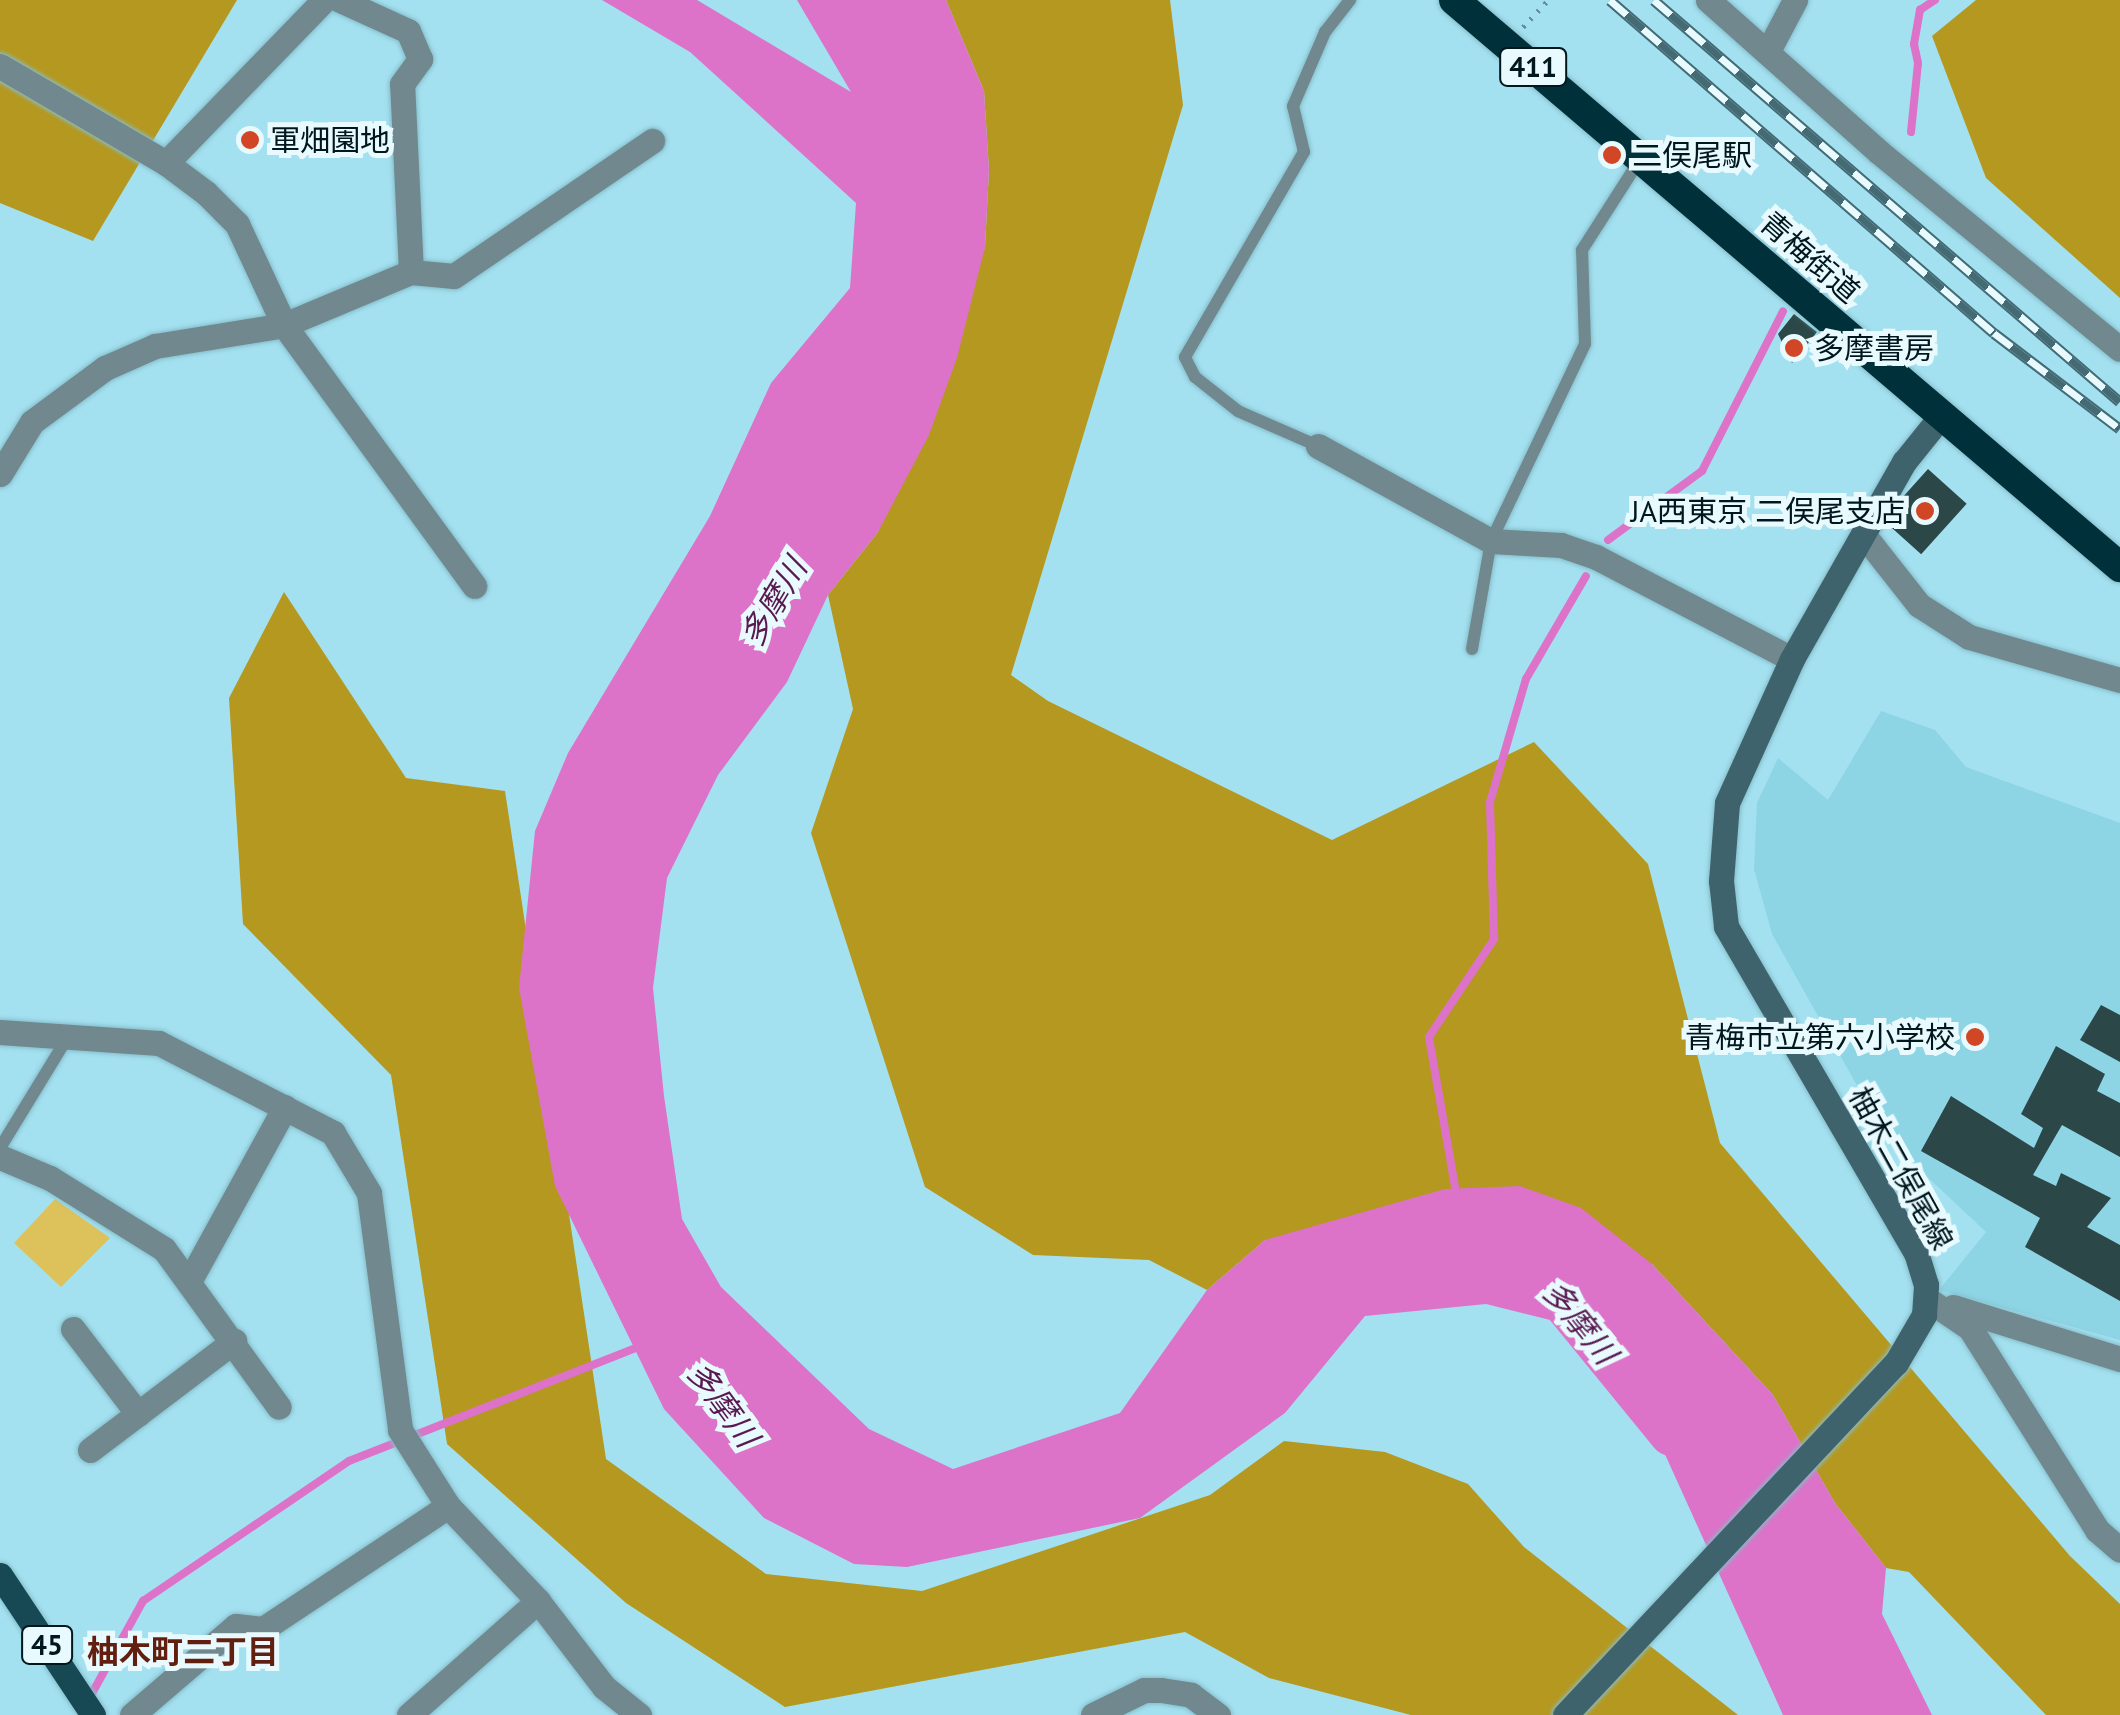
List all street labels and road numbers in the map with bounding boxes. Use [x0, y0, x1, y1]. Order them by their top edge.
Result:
road number: 411 [1498, 44, 1568, 90]
street label: 青梅街道 [1753, 204, 1867, 310]
street label: 柚木二俣尾線 [1842, 1081, 1960, 1255]
road number: 45 [20, 1622, 74, 1668]

